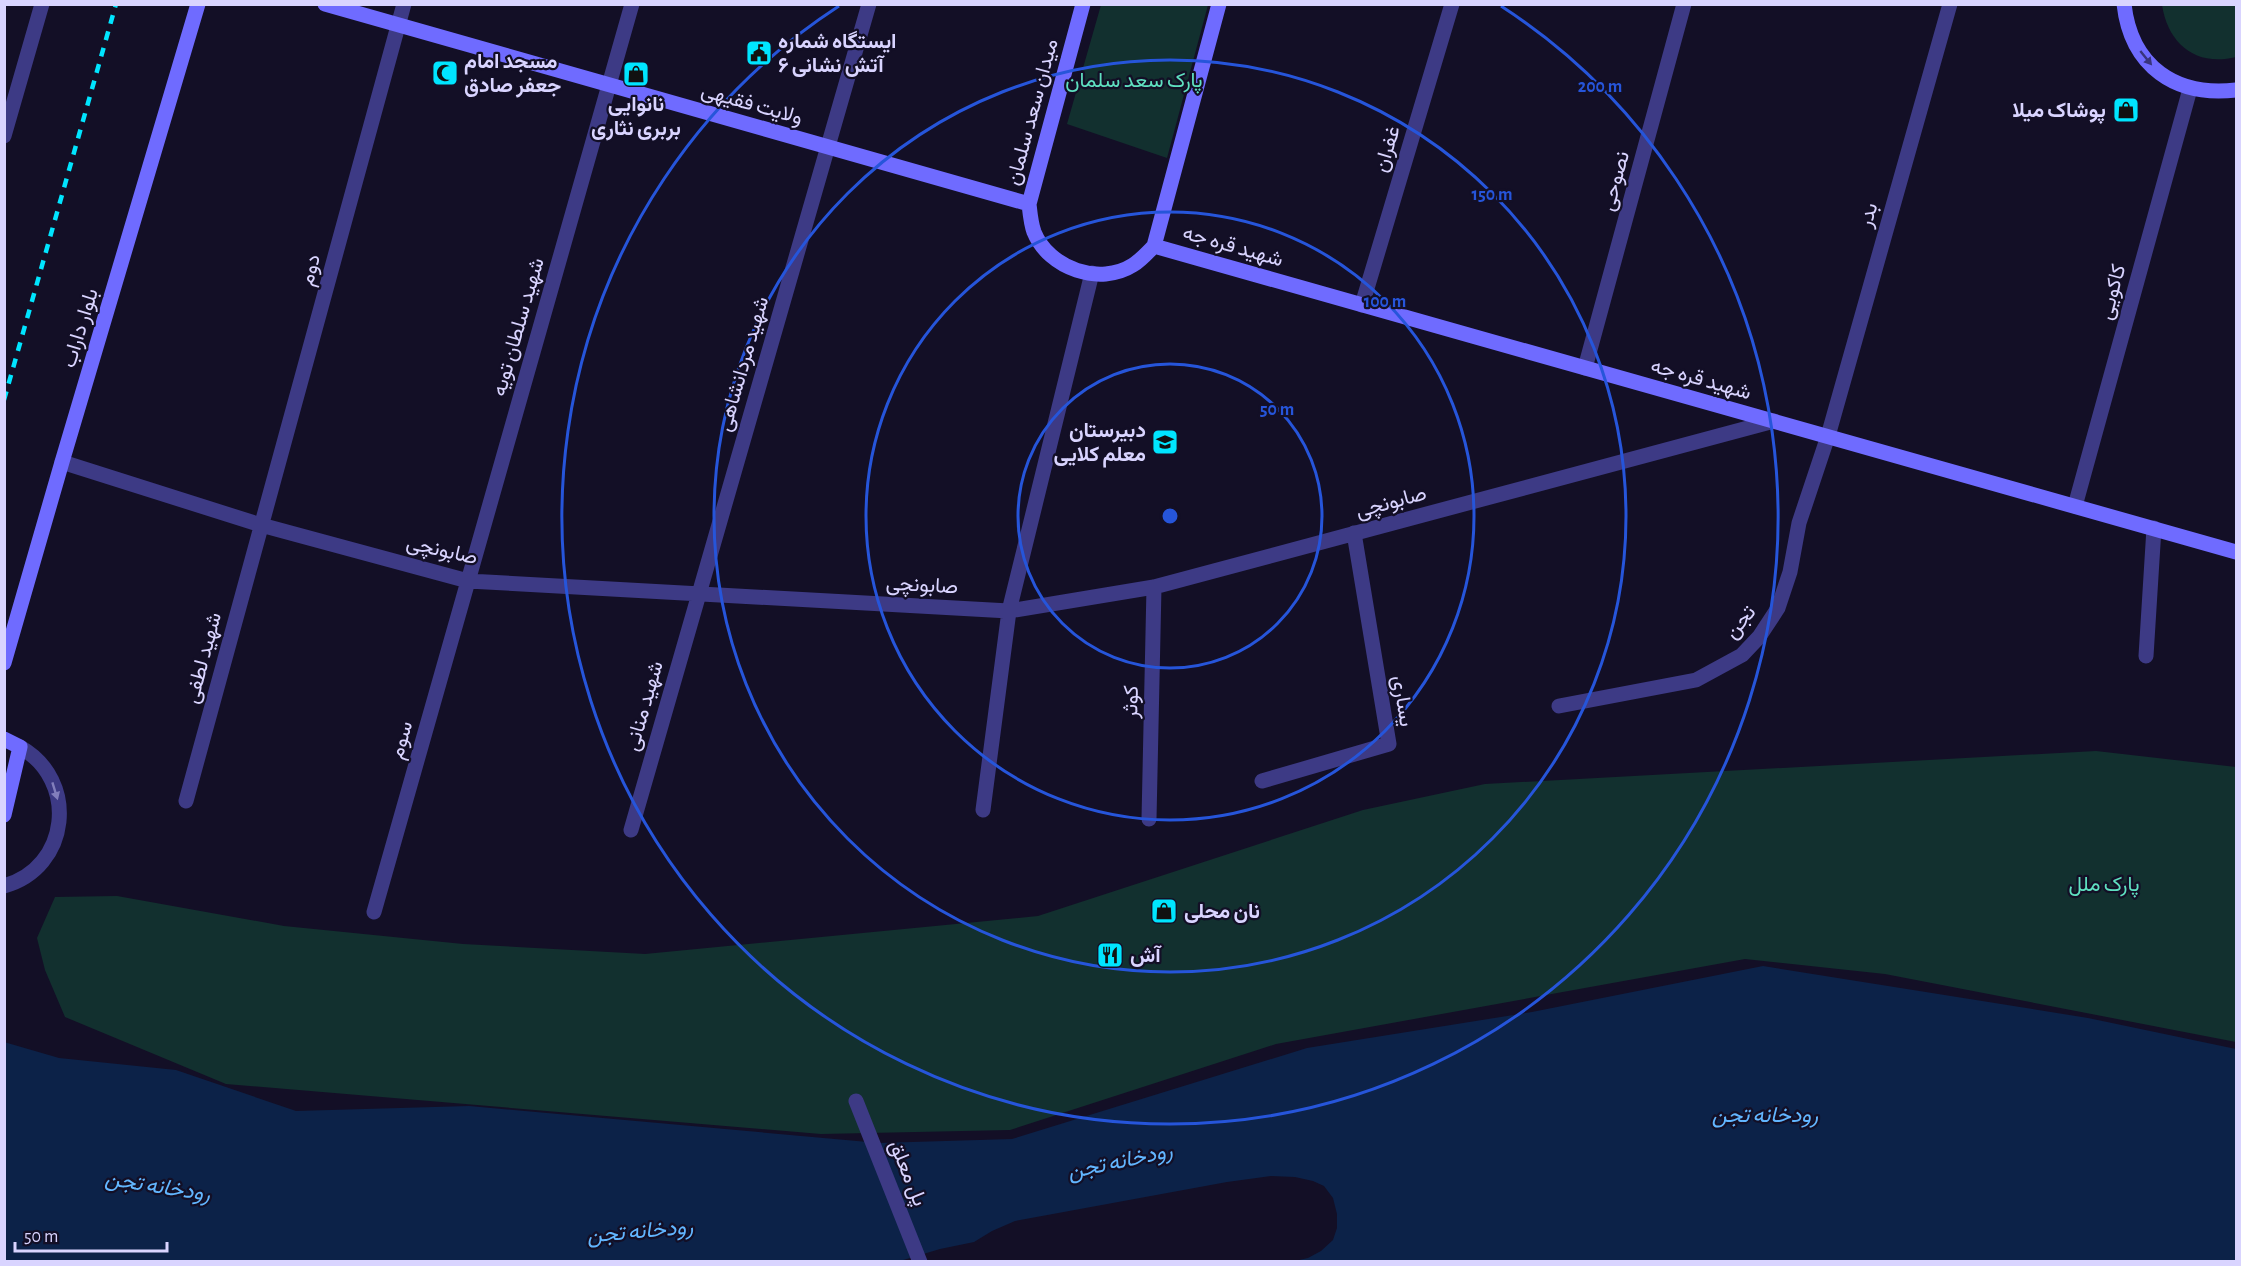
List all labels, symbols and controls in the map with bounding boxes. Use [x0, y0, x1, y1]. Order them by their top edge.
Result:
place label: ایستگاه شماره ۶ آتش نشانی [778, 30, 897, 77]
street label: میدان سعد سلمان [1002, 36, 1063, 188]
public building icon: ایستگاه شماره ۶ آتش نشانی [744, 38, 774, 68]
one-way arrow [2139, 50, 2151, 65]
place label: مسجد امام جعفر صادق [464, 51, 561, 98]
mosque icon: مسجد امام جعفر صادق [430, 58, 460, 88]
shop icon: نانوایی بربری نثاری [621, 59, 651, 89]
park label: پارک سعد سلمان [1065, 70, 1203, 94]
text: 200 m [1578, 78, 1622, 96]
street label: ولایت فقیهی [698, 80, 805, 130]
place label: نانوایی بربری نثاری [591, 94, 681, 141]
shop icon: پوشاک میلا [2111, 95, 2141, 125]
place label: پوشاک میلا [2012, 100, 2106, 124]
street label: غفران [1370, 123, 1406, 175]
street label: نصوحی [1597, 149, 1635, 214]
text: 150 m [1472, 186, 1512, 204]
street label: بدر [1854, 200, 1883, 231]
street label: شهید قره جه [1180, 222, 1286, 272]
street label: دوم [296, 252, 327, 289]
street label: شهید سلطان تویه [488, 255, 550, 399]
street label: کاکویی [2095, 262, 2131, 323]
street label: بلوار داراب [58, 286, 104, 371]
text: 100 m [1364, 293, 1406, 311]
street label: شهید مردانشاهی [714, 294, 774, 434]
street label: شهید قره جه [1648, 355, 1754, 405]
text: 50 m [1260, 401, 1294, 419]
place label: دبیرستان معلم کلایی [1053, 420, 1146, 468]
school or university icon: دبیرستان معلم کلایی [1150, 427, 1180, 457]
street label: صابونچی [1353, 482, 1430, 524]
centre of rings [1160, 506, 1180, 526]
street label: صابونچی [404, 532, 480, 571]
street label: صابونچی [885, 573, 959, 600]
street label: تجن [1720, 601, 1760, 643]
street label: شهید لطفی [181, 610, 227, 706]
street label: شهید منانی [621, 659, 669, 754]
street label: یساری [1387, 674, 1417, 729]
street label: کوثر [1120, 685, 1144, 720]
street label: سوم [386, 719, 419, 762]
one-way arrow [51, 782, 60, 800]
park label: پارک ملل [2068, 874, 2140, 898]
shop icon: نان محلی [1149, 896, 1179, 926]
place label: نان محلی [1184, 901, 1260, 923]
restaurant icon: آش [1095, 940, 1125, 970]
place label: آش [1130, 945, 1162, 967]
water label: رودخانه تجن [1712, 1104, 1819, 1128]
street label: پل معلق [883, 1137, 931, 1210]
water label: رودخانه تجن [1066, 1139, 1175, 1185]
water label: رودخانه تجن [103, 1167, 213, 1207]
scale bar [15, 1215, 166, 1253]
water label: رودخانه تجن [586, 1215, 695, 1249]
text: 50 m [24, 1228, 58, 1246]

